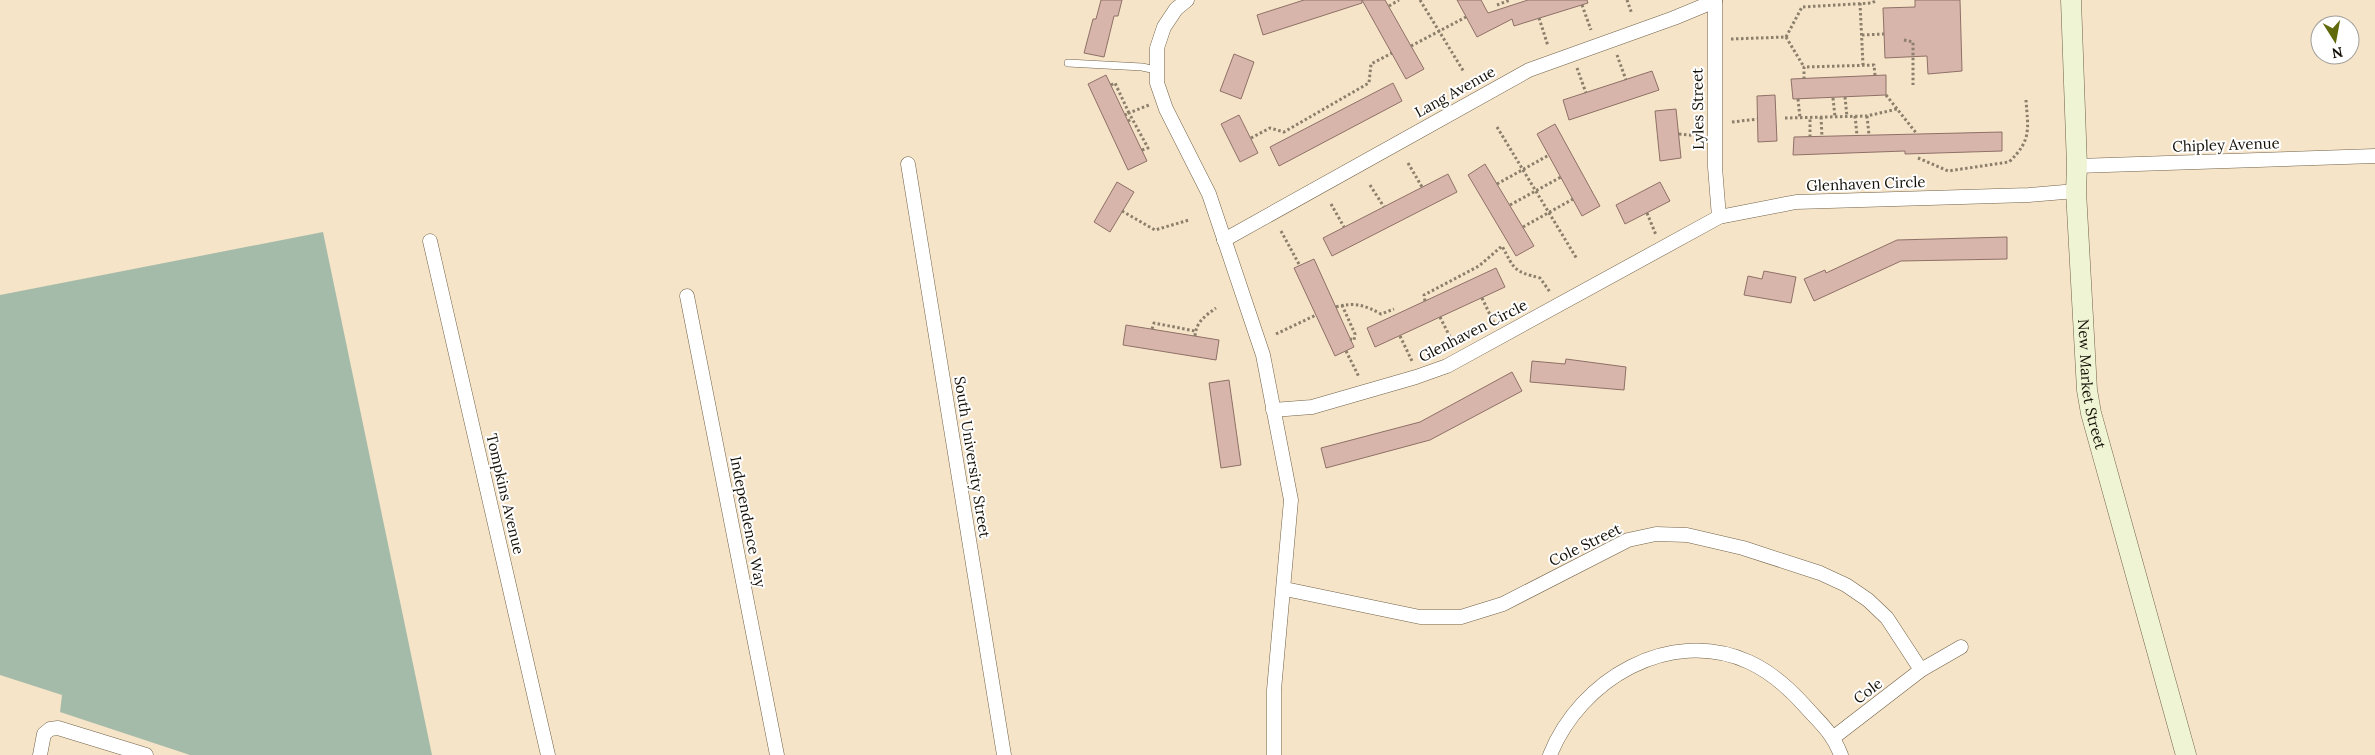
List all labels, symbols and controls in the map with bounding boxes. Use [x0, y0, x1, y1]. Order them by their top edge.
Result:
north arrow [2310, 15, 2360, 65]
text: N [2330, 43, 2345, 63]
street label: Lang Avenue [1411, 62, 1498, 121]
street label: Lyles Street [1687, 68, 1708, 150]
street label: Chipley Avenue [2172, 133, 2280, 156]
street label: Glenhaven Circle [1806, 172, 1926, 195]
street label: Glenhaven Circle [1415, 295, 1530, 366]
street label: New Market Street [2074, 318, 2111, 451]
street label: South University Street [950, 375, 995, 539]
street label: Tompkins Avenue [482, 432, 529, 556]
street label: Independence Way [726, 455, 771, 589]
street label: Cole Street [1546, 519, 1624, 570]
street label: Cole [1849, 674, 1886, 708]

